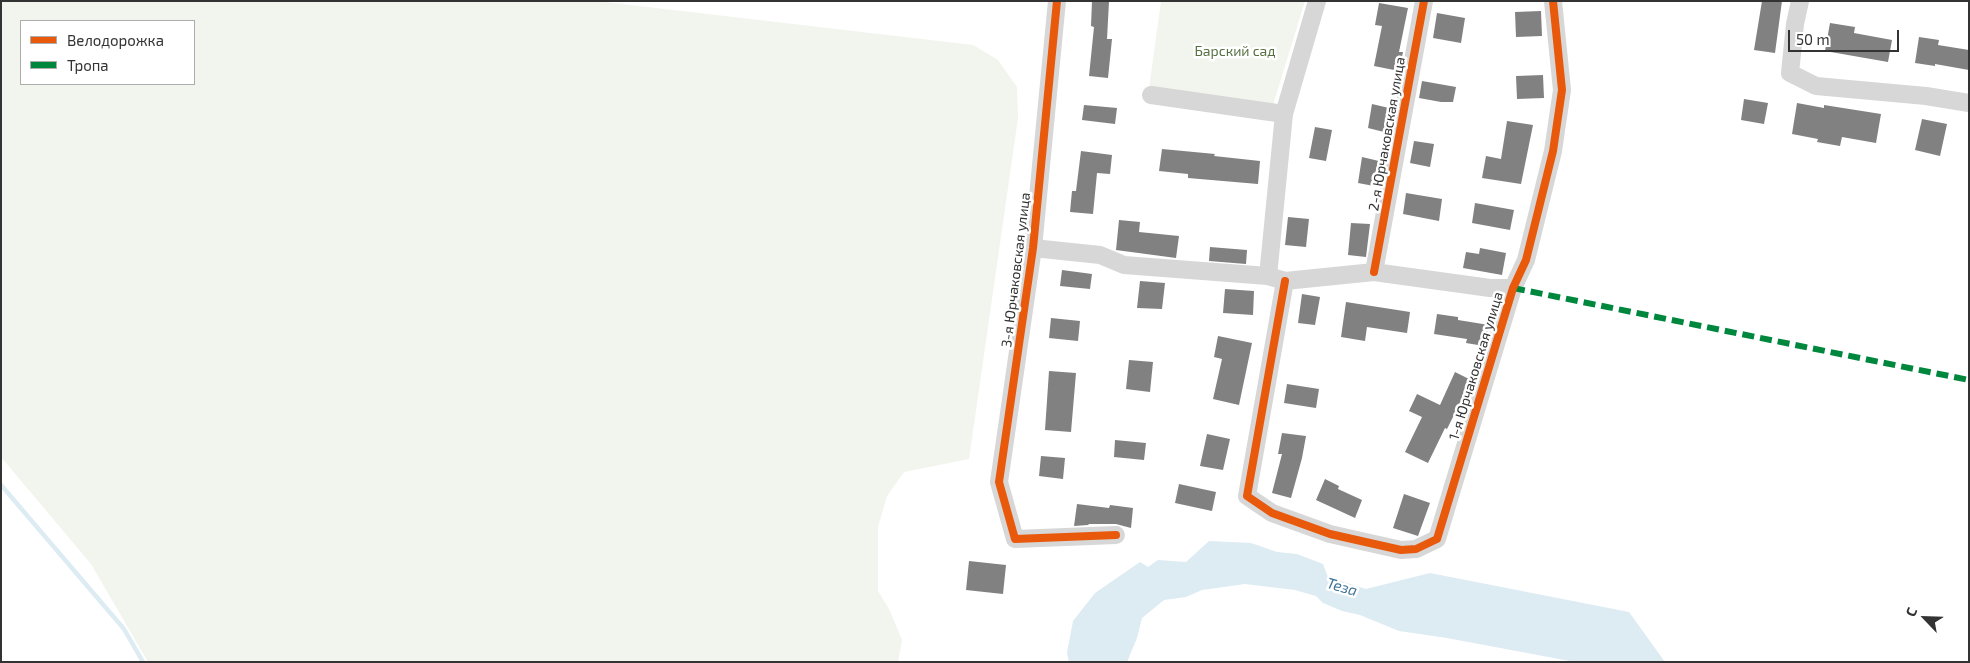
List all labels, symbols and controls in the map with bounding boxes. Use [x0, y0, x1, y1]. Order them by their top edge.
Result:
legend [20, 20, 195, 85]
scale bar [1790, 20, 1901, 52]
text: 50 m [1796, 30, 1830, 48]
text: Велодорожка [67, 31, 164, 49]
park label: Барский сад [1194, 43, 1276, 59]
text: Тропа [67, 56, 109, 74]
street label: 2-я Юрчаковская улица [1365, 56, 1409, 212]
street label: 3-я Юрчаковская улица [998, 191, 1034, 349]
street label: 1-я Юрчаковская улица [1445, 290, 1507, 442]
water label: Теза [1325, 574, 1359, 600]
north arrow [1900, 593, 1950, 643]
text: С [1901, 604, 1920, 619]

